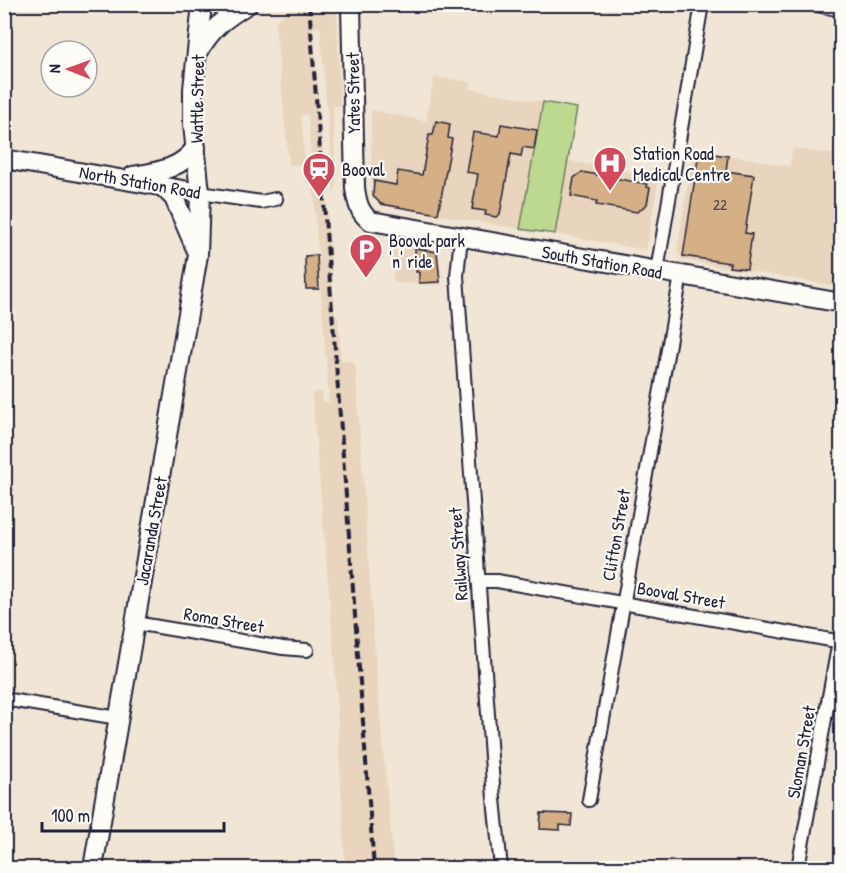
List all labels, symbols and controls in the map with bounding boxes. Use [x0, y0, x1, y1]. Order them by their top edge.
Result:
north arrow [39, 39, 99, 99]
street label: Yates Street [340, 51, 366, 134]
street label: Wattle Street [184, 54, 210, 143]
text: N [43, 64, 65, 73]
place label: Station Road Medical Centre [633, 141, 730, 187]
hospital icon: Station Road Medical Centre [592, 145, 628, 192]
station icon: Booval [301, 151, 337, 198]
place label: Booval [342, 157, 385, 182]
street label: North Station Road [78, 159, 202, 205]
house number: 22 [713, 194, 727, 215]
place label: Booval park 'n' ride [389, 228, 466, 274]
parking icon: Booval park 'n' ride [348, 232, 384, 279]
street label: South Station Road [540, 239, 664, 285]
street label: Jacaranda Street [129, 474, 173, 587]
street label: Clifton Street [596, 486, 637, 583]
street label: Railway Street [442, 506, 474, 601]
street label: Booval Street [635, 575, 728, 615]
street label: Roma Street [182, 601, 267, 639]
street label: Sloman Street [781, 703, 822, 800]
scale bar [42, 795, 224, 833]
text: 100 m [51, 803, 90, 828]

